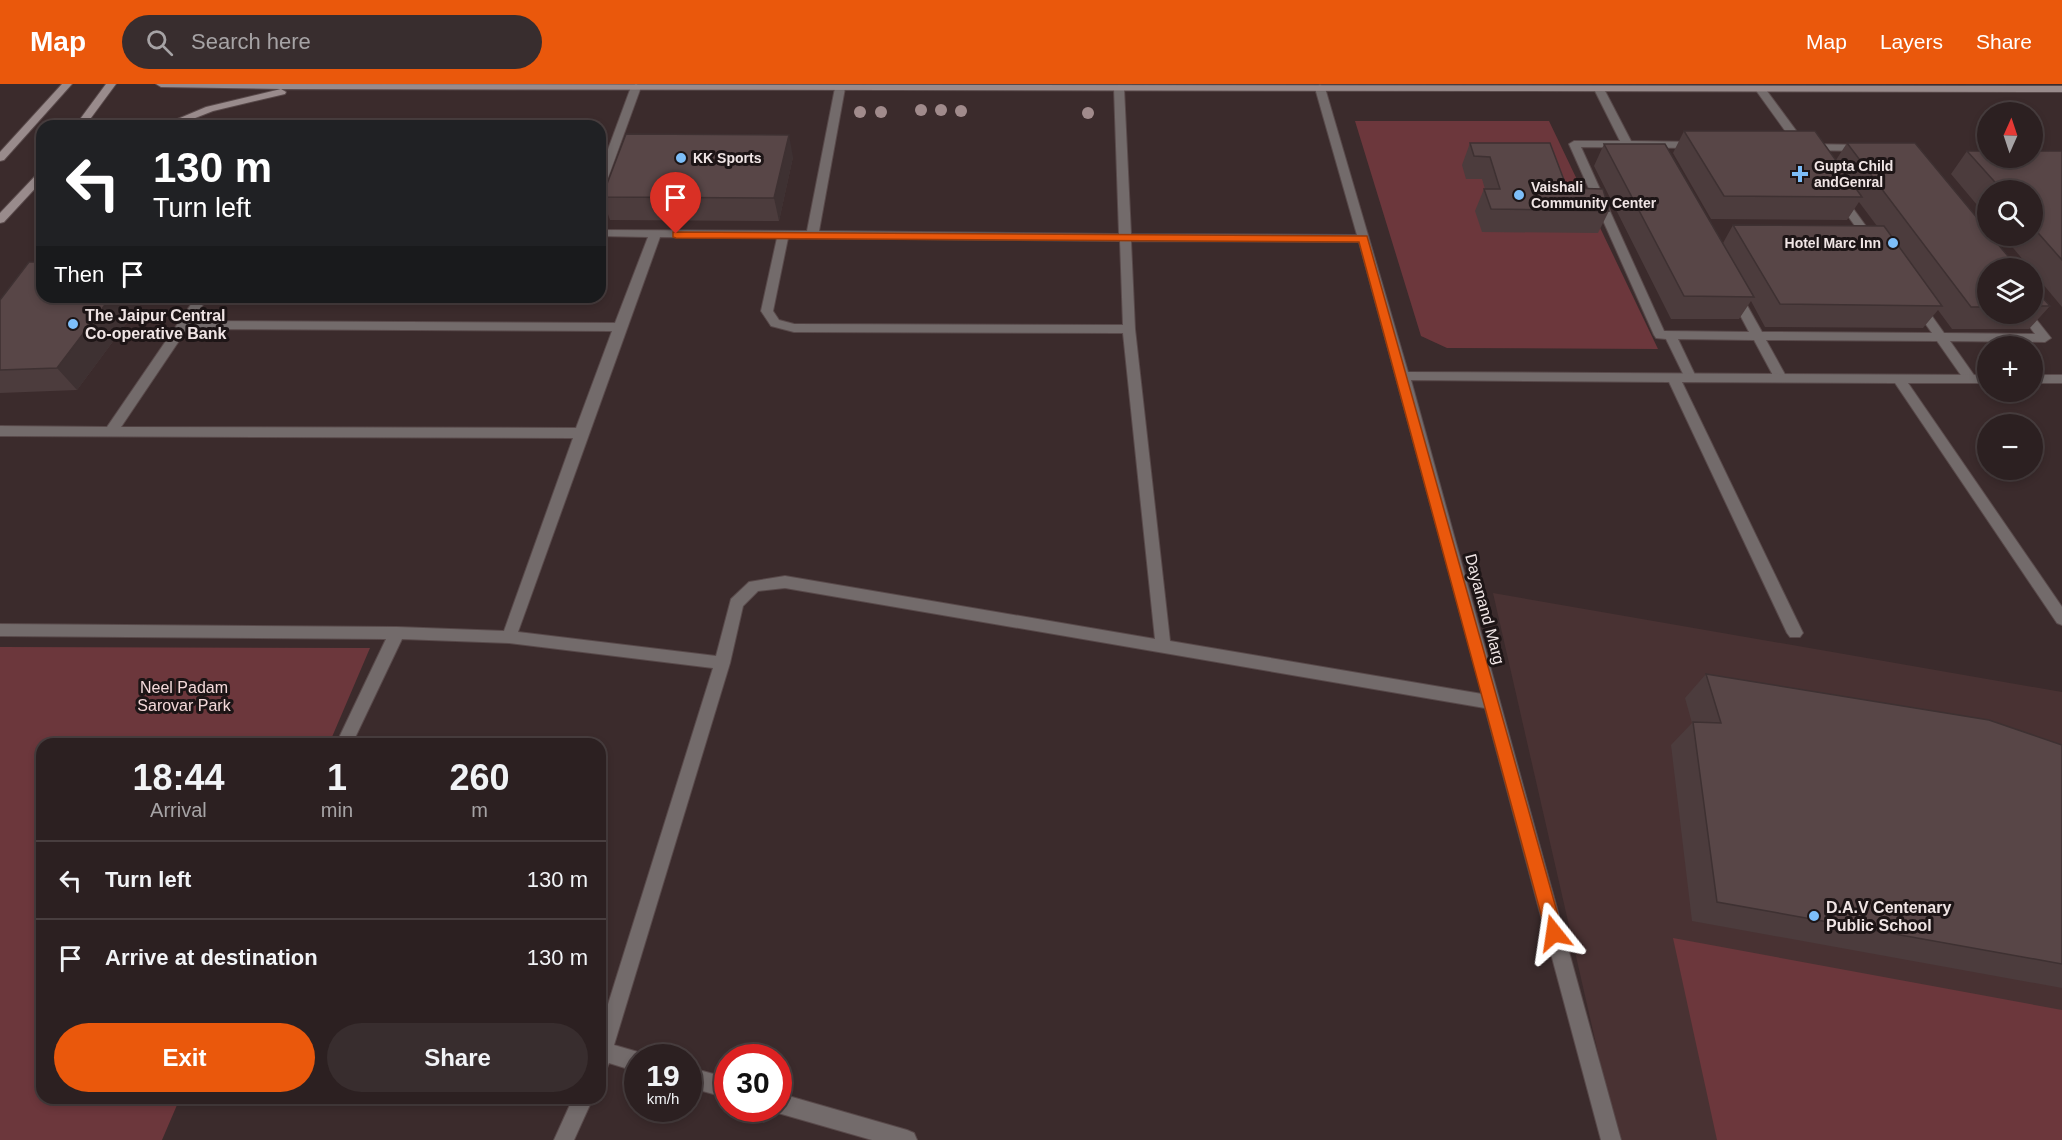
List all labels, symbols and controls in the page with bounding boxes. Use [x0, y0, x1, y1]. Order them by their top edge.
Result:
search box [122, 15, 542, 69]
text: Map [30, 26, 86, 57]
icon: search [143, 26, 176, 59]
text: Search here [191, 29, 311, 54]
text: Map [1806, 30, 1847, 53]
text: Layers [1880, 30, 1943, 53]
text: Share [1976, 30, 2032, 53]
north arrow [1977, 102, 2043, 168]
map controls [1977, 102, 2043, 480]
icon: left [54, 144, 132, 222]
text: 130 m [153, 144, 272, 191]
place label: KK Sports [693, 150, 762, 166]
marker: KK Sports [674, 151, 688, 165]
place label: Gupta Child andGenral [1814, 158, 1893, 190]
marker: Gupta Child andGenral [1791, 165, 1809, 183]
pin [650, 172, 701, 234]
place label: Vaishali Community Center [1531, 179, 1657, 211]
button: search [1977, 180, 2043, 246]
icon: arrive [659, 181, 692, 214]
marker: Vaishali Community Center [1512, 188, 1526, 202]
text: Turn left [153, 193, 251, 223]
place label: Hotel Marc Inn [1785, 235, 1881, 251]
marker: Hotel Marc Inn [1886, 236, 1900, 250]
icon: arrive [116, 258, 149, 291]
button: layers [1977, 258, 2043, 324]
text: Then [54, 262, 104, 287]
place label: The Jaipur Central Co-operative Bank [85, 307, 226, 342]
marker: The Jaipur Central Co-operative Bank [66, 317, 80, 331]
button: + [1977, 336, 2043, 402]
button: − [1977, 414, 2043, 480]
street label: Dayanand Marg [1462, 552, 1508, 666]
park label: Neel Padam Sarovar Park [137, 679, 232, 714]
text: 18:44 [132, 757, 224, 798]
text: 1 [327, 757, 347, 798]
text: 260 [449, 757, 510, 798]
text: Arrival [150, 799, 207, 821]
text: min [321, 799, 353, 821]
text: m [471, 799, 488, 821]
icon: left [54, 864, 87, 897]
text: Turn left [105, 867, 191, 892]
text: 130 m [527, 867, 588, 892]
place label: D.A.V Centenary Public School [1826, 899, 1951, 934]
position arrow [1522, 901, 1586, 965]
marker: D.A.V Centenary Public School [1807, 909, 1821, 923]
icon: arrive [54, 942, 87, 975]
text: Arrive at destination [105, 945, 318, 970]
text: 130 m [527, 945, 588, 970]
button: Exit [54, 1023, 315, 1092]
button: Share [327, 1023, 588, 1092]
speed limit sign: 30 [714, 1044, 792, 1122]
text: 19 [646, 1059, 680, 1092]
text: km/h [647, 1090, 679, 1107]

